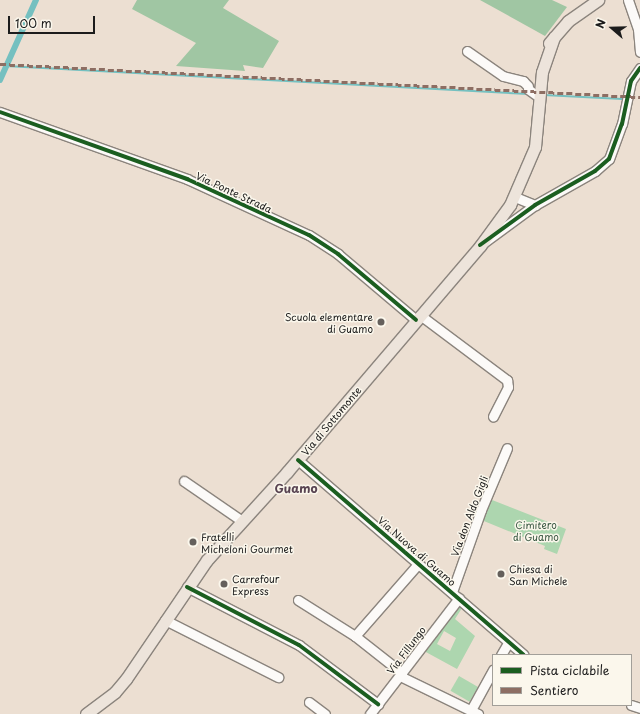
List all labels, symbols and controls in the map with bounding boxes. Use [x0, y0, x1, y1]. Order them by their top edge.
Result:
scale bar [10, 8, 97, 34]
north arrow [592, 8, 632, 48]
text: 100 m [15, 14, 52, 32]
text: N [591, 17, 610, 31]
street label: Via Ponte Strada [194, 169, 274, 215]
place label: Scuola elementare di Guamo [284, 310, 373, 334]
marker: Scuola elementare di Guamo [376, 317, 386, 327]
street label: Via di Sottomonte [299, 384, 363, 458]
street label: Via don Aldo Gigli [448, 473, 490, 559]
district label: Guamo [274, 482, 318, 496]
street label: Via Nuova di Guamo [376, 514, 458, 588]
park label: Cimitero di Guamo [513, 518, 559, 542]
place label: Fratelli Micheloni Gourmet [201, 530, 293, 554]
marker: Fratelli Micheloni Gourmet [188, 537, 198, 547]
place label: Chiesa di San Michele [509, 562, 567, 586]
marker: Chiesa di San Michele [496, 569, 506, 579]
place label: Carrefour Express [232, 572, 279, 596]
marker: Carrefour Express [219, 579, 229, 589]
street label: Via Fillungo [384, 624, 428, 676]
legend [492, 654, 632, 706]
text: Pista ciclabile [530, 661, 610, 679]
text: Sentiero [530, 681, 579, 699]

